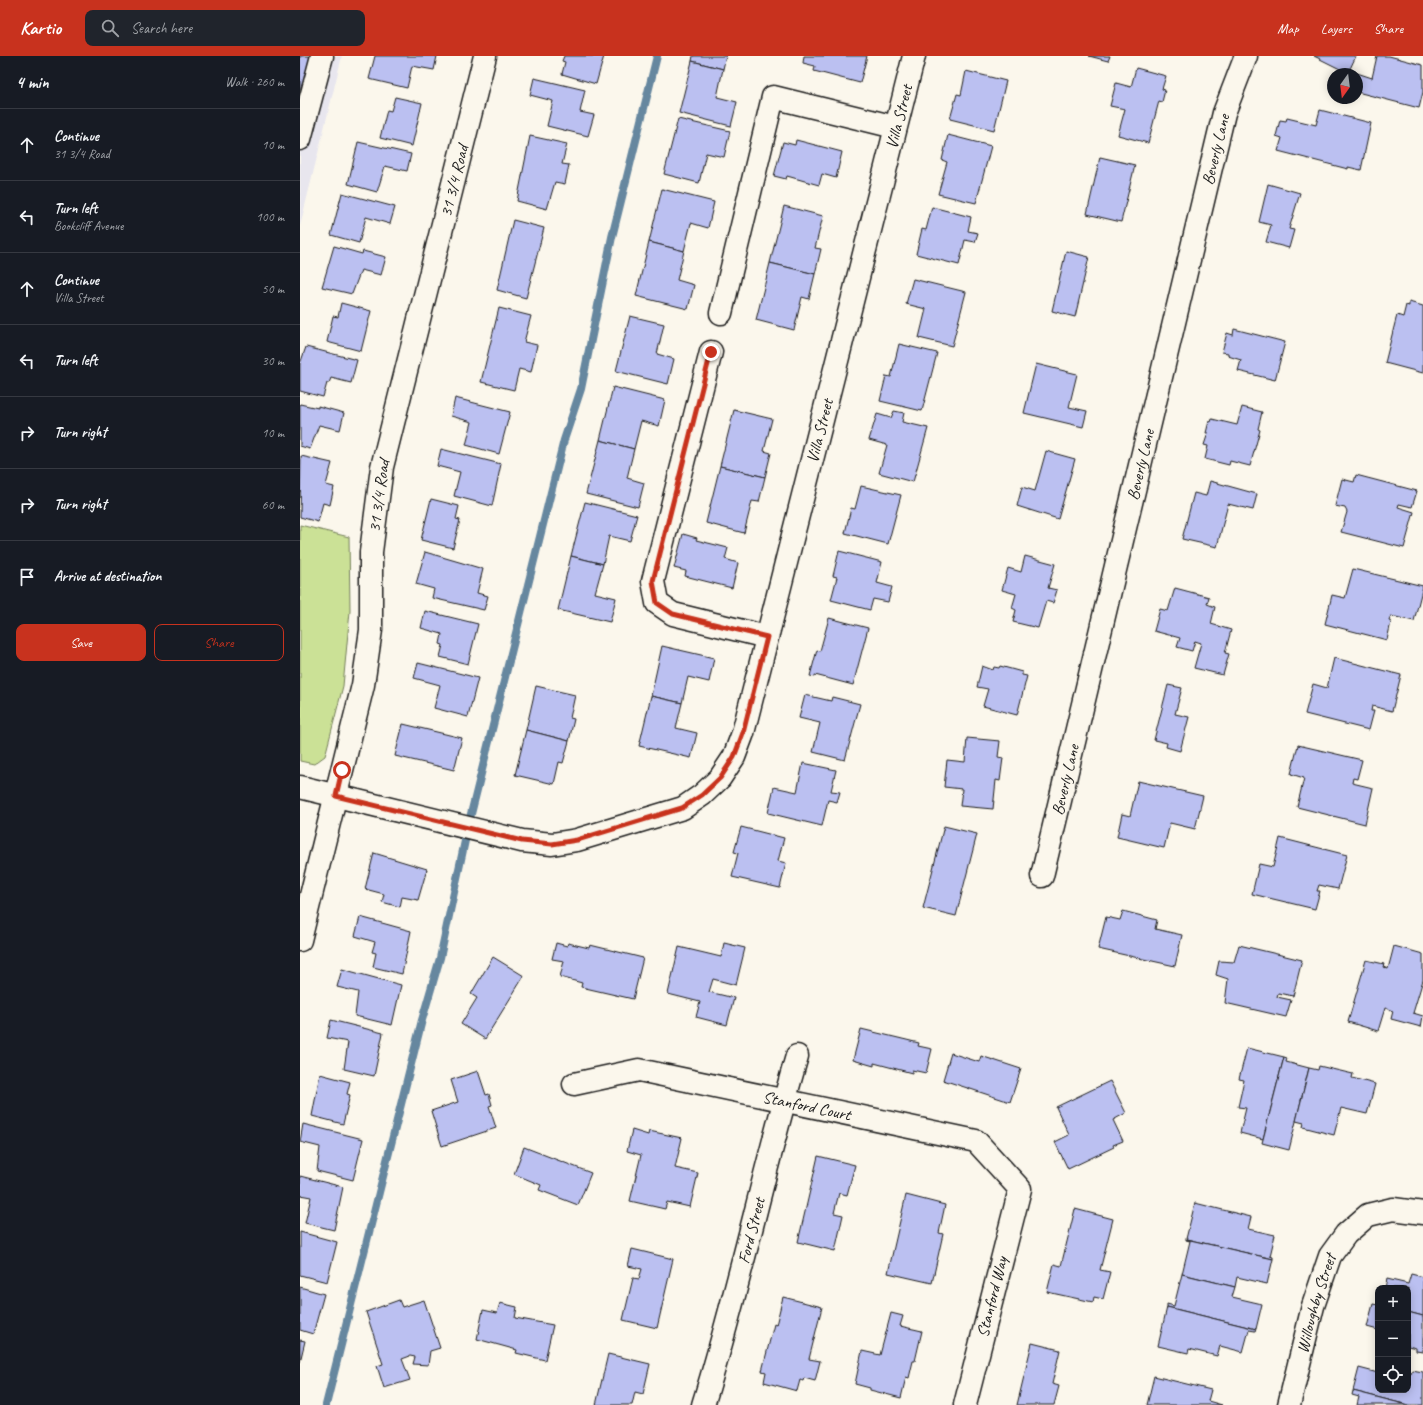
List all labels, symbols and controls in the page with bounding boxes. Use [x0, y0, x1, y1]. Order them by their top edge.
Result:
search box [85, 10, 365, 46]
text: Kartio [20, 16, 61, 40]
icon: search [99, 17, 121, 39]
text: Search here [131, 19, 192, 38]
text: Map [1277, 20, 1299, 37]
text: Layers [1321, 20, 1352, 37]
text: Share [1374, 20, 1403, 37]
north arrow [1327, 68, 1363, 104]
text: 4 min [16, 72, 49, 93]
text: Walk · 260 m [225, 74, 284, 90]
street label: Villa Street [881, 80, 917, 151]
street label: Beverly Lane [1197, 111, 1234, 187]
text: Continue [54, 127, 99, 146]
icon: ahead [16, 134, 38, 156]
text: 10 m [262, 137, 284, 153]
street label: 31 3/4 Road [435, 141, 473, 219]
text: 31 3/4 Road [54, 146, 110, 162]
text: Turn left [54, 199, 97, 218]
icon: left [16, 206, 38, 228]
text: 100 m [256, 209, 284, 225]
text: Bookcliff Avenue [54, 218, 123, 234]
text: Continue [54, 271, 99, 290]
icon: ahead [16, 278, 38, 300]
text: 50 m [262, 281, 284, 297]
text: Villa Street [54, 290, 104, 306]
route end [702, 343, 720, 361]
icon: left [16, 350, 38, 372]
text: Turn left [54, 351, 97, 370]
text: 30 m [262, 353, 284, 369]
street label: Villa Street [801, 394, 838, 465]
icon: right [16, 422, 38, 444]
text: Turn right [54, 423, 107, 442]
text: 10 m [262, 425, 284, 441]
street label: Beverly Lane [1122, 426, 1159, 502]
street label: 31 3/4 Road [363, 455, 395, 533]
icon: right [16, 494, 38, 516]
text: Turn right [54, 495, 107, 514]
text: 60 m [262, 497, 284, 513]
icon: arrive [16, 566, 38, 588]
text: Arrive at destination [54, 567, 161, 586]
button: Save [16, 624, 146, 661]
button: Share [154, 624, 284, 661]
street label: Beverly Lane [1046, 741, 1084, 817]
route start [333, 761, 351, 779]
street label: Stanford Court [761, 1086, 855, 1125]
street label: Ford Street [732, 1193, 770, 1266]
street label: Willoughby Street [1291, 1249, 1341, 1355]
street label: Stanford Way [972, 1253, 1012, 1339]
map controls [1375, 1285, 1411, 1393]
button: + [1375, 1285, 1411, 1321]
button: − [1375, 1321, 1411, 1357]
button: locate [1375, 1357, 1411, 1393]

